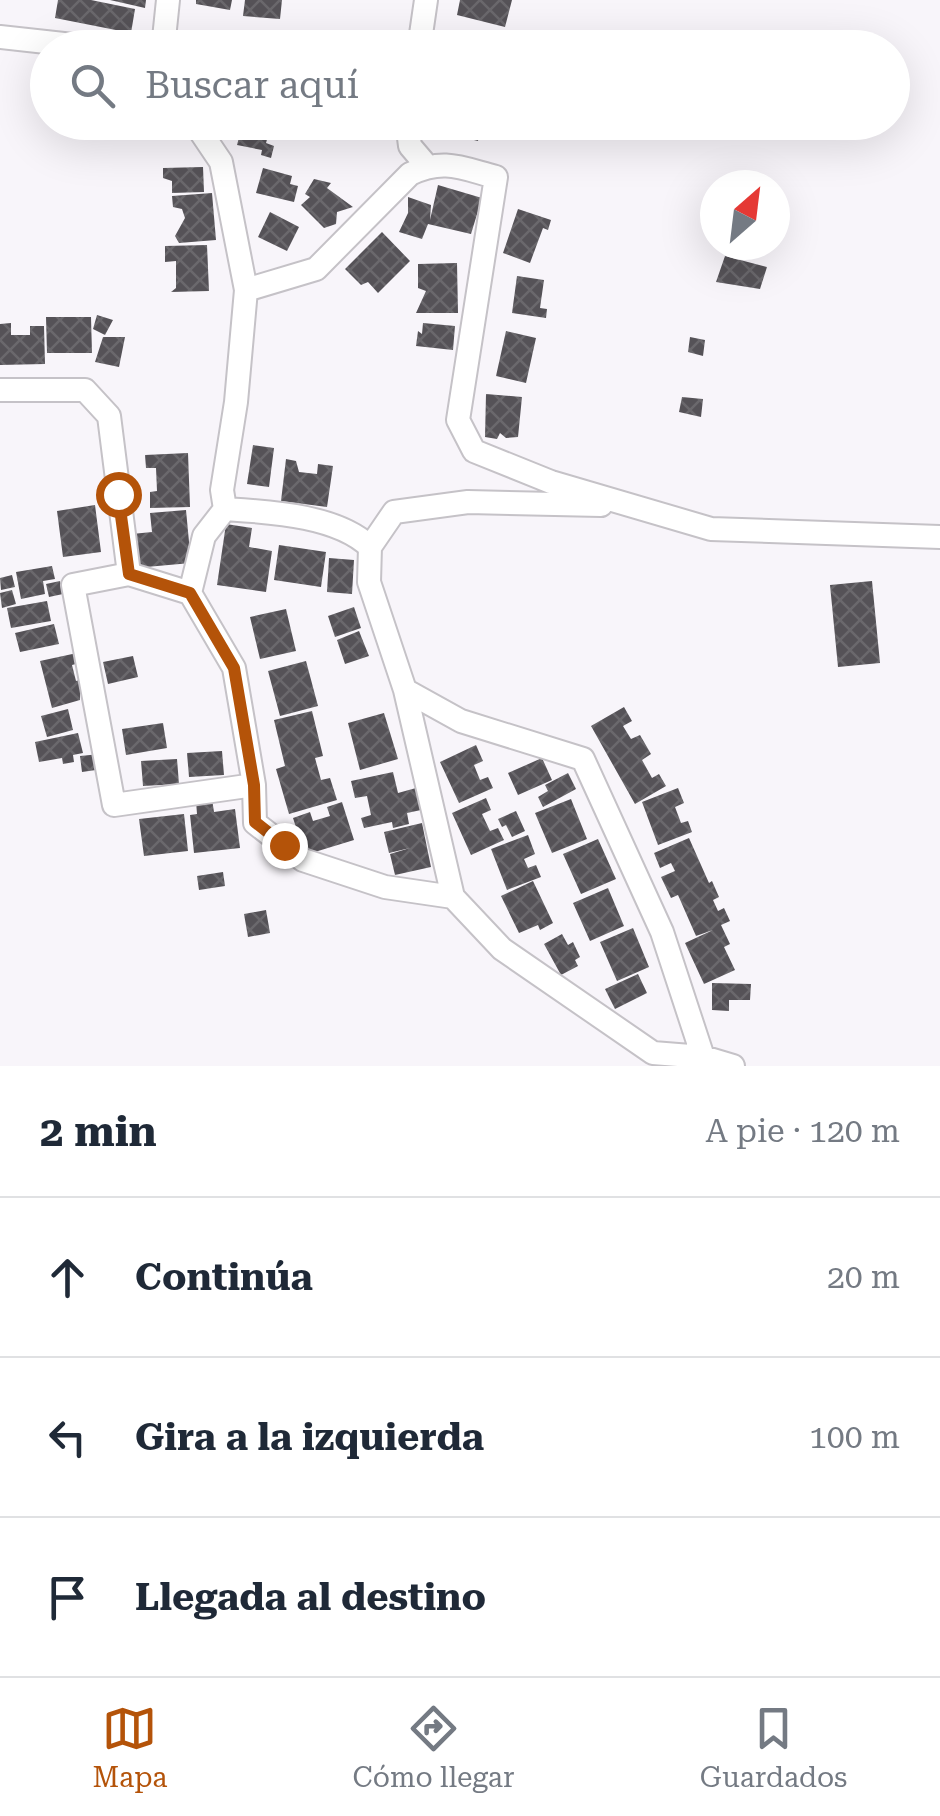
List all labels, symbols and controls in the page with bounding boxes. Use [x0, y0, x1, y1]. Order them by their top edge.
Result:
search box [30, 30, 910, 140]
icon: search [65, 58, 120, 113]
text: Buscar aquí [145, 63, 359, 107]
north arrow [700, 170, 790, 260]
route start [96, 472, 142, 518]
route end [262, 823, 308, 869]
text: 2 min [40, 1107, 157, 1156]
text: A pie · 120 m [706, 1112, 900, 1150]
icon: ahead [40, 1250, 95, 1305]
text: Continúa [135, 1255, 313, 1299]
text: 20 m [827, 1258, 900, 1296]
icon: left [40, 1410, 95, 1465]
text: Gira a la izquierda [135, 1415, 484, 1459]
text: 100 m [809, 1418, 900, 1456]
icon: arrive [40, 1570, 95, 1625]
text: Llegada al destino [135, 1575, 486, 1619]
tab: Mapa [93, 1701, 167, 1794]
tab: Cómo llegar [353, 1701, 515, 1794]
tab: Guardados [700, 1701, 847, 1794]

